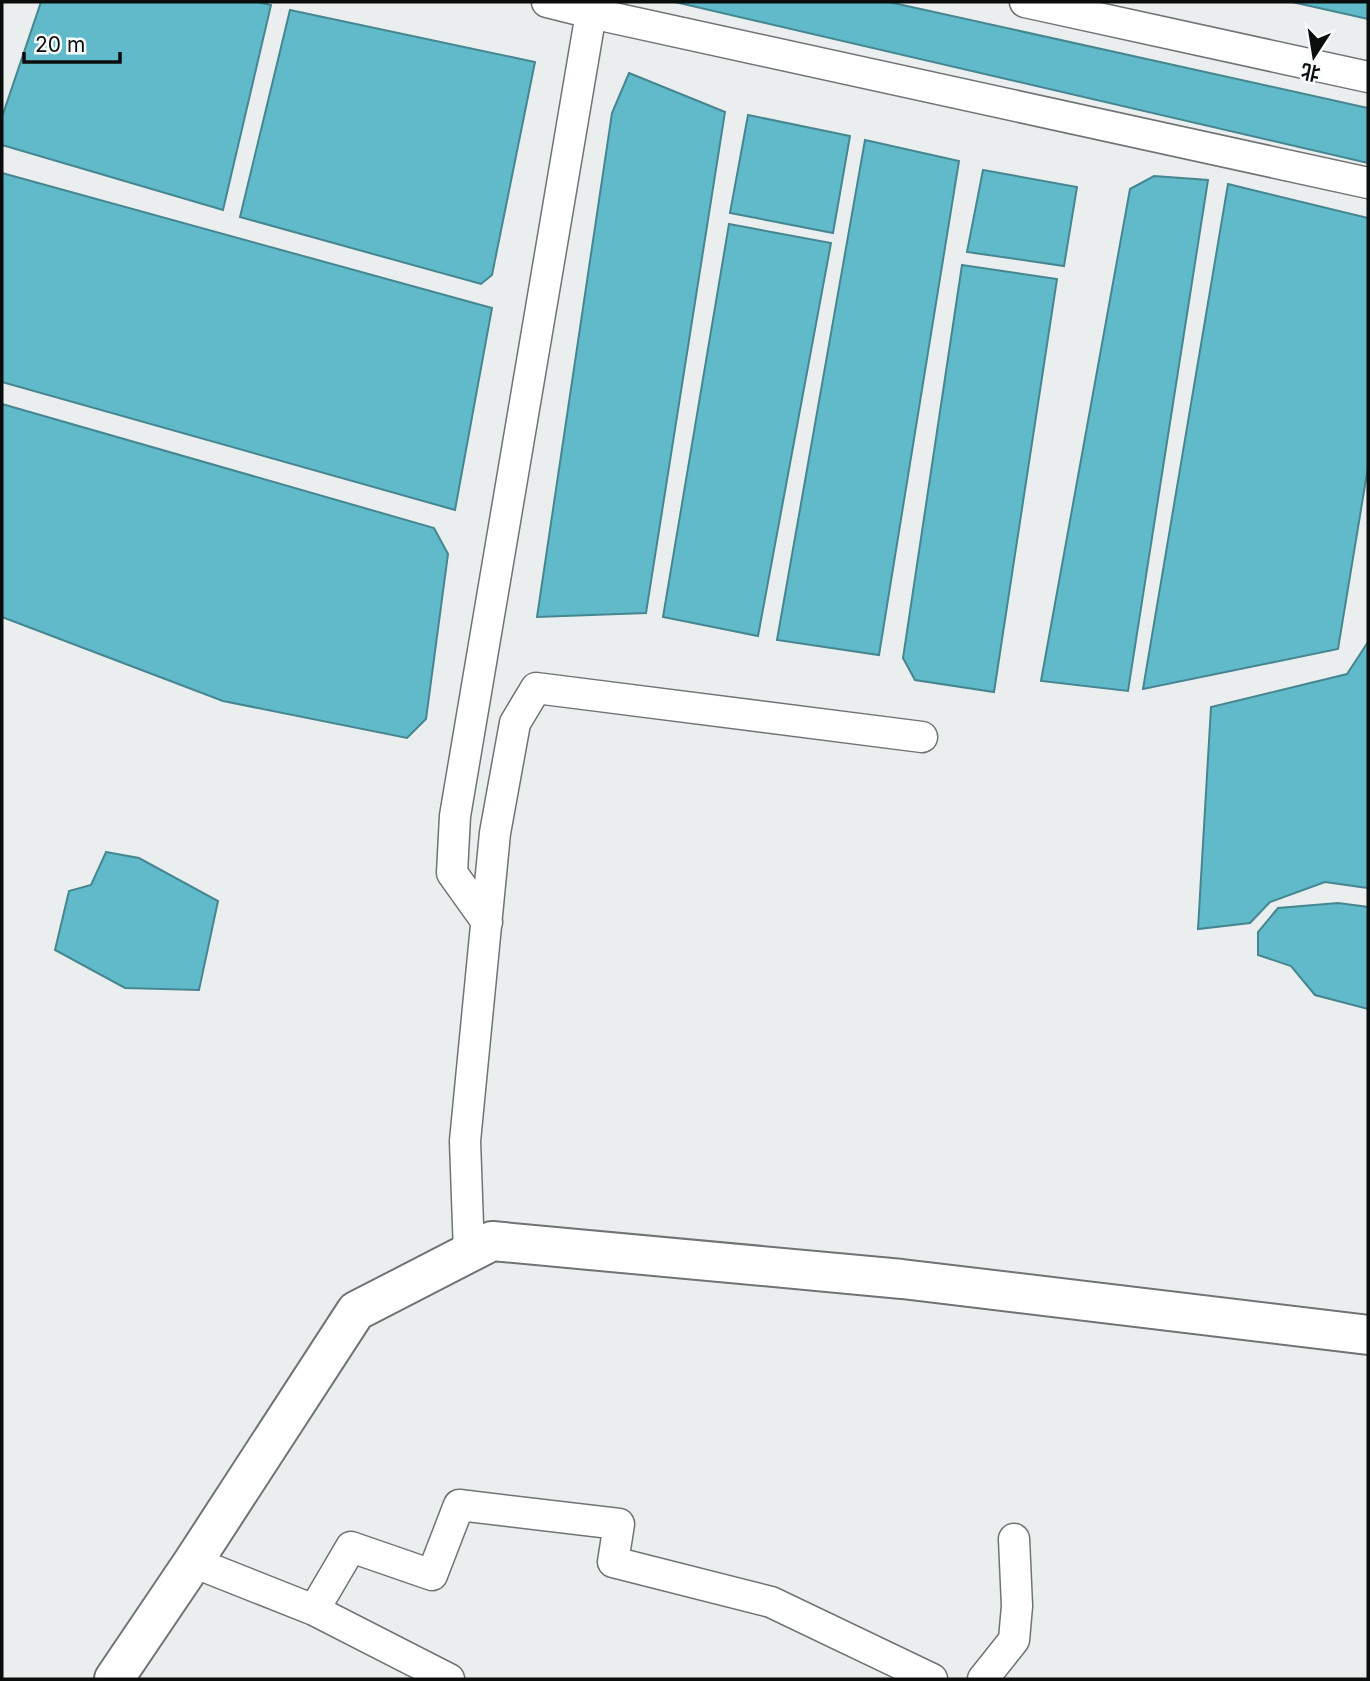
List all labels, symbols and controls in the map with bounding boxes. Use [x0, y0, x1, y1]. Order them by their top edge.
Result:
scale bar [24, 21, 121, 65]
north arrow [1279, 21, 1349, 91]
text: 20 m [35, 32, 85, 57]
text: 北 [1299, 59, 1322, 85]

